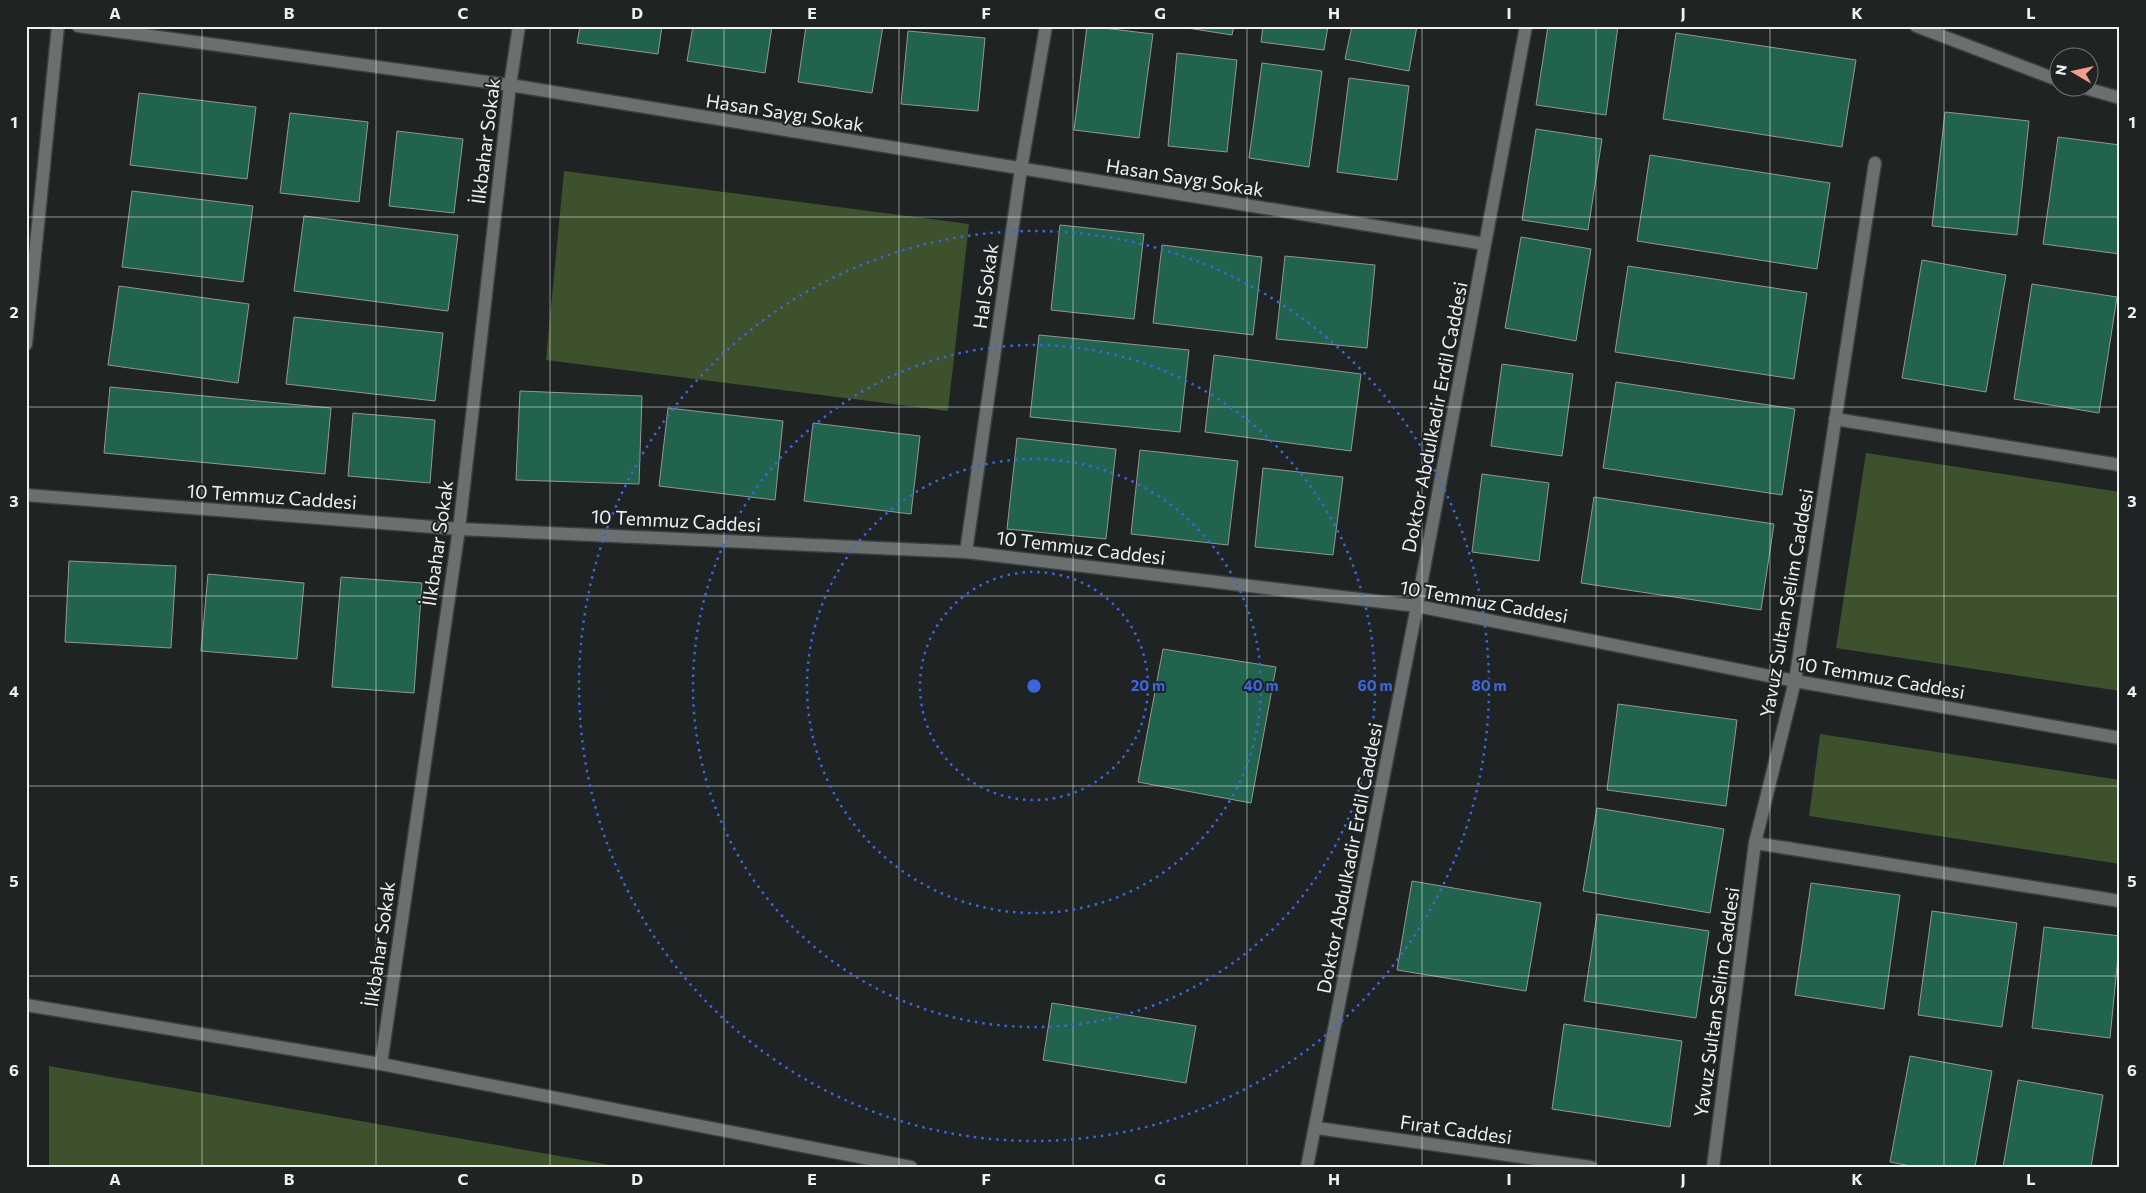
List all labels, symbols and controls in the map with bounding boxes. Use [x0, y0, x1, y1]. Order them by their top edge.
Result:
text: A [109, 3, 121, 22]
text: B [284, 3, 295, 22]
text: C [458, 3, 469, 22]
text: D [631, 3, 643, 22]
text: E [807, 3, 817, 22]
text: F [981, 3, 991, 22]
text: G [1154, 3, 1166, 22]
text: H [1328, 3, 1340, 22]
text: I [1506, 3, 1512, 22]
text: J [1680, 3, 1686, 22]
text: K [1851, 3, 1863, 22]
text: L [2026, 3, 2036, 22]
north arrow [2048, 48, 2098, 98]
text: N [2051, 63, 2070, 76]
street label: İlkbahar Sokak [466, 77, 504, 205]
street label: Hasan Saygı Sokak [704, 88, 866, 136]
text: 1 [10, 112, 18, 131]
text: 1 [2128, 112, 2136, 131]
street label: Hasan Saygı Sokak [1104, 153, 1266, 201]
street label: Hal Sokak [968, 242, 1002, 330]
street label: Doktor Abdulkadir Erdil Caddesi [1396, 280, 1472, 554]
text: 2 [9, 302, 19, 321]
text: 2 [2127, 302, 2137, 321]
street label: 10 Temmuz Caddesi [186, 479, 358, 513]
street label: İlkbahar Sokak [417, 479, 457, 607]
street label: Yavuz Sultan Selim Caddesi [1755, 487, 1817, 719]
text: 3 [9, 491, 19, 510]
text: 3 [2127, 491, 2137, 510]
street label: 10 Temmuz Caddesi [590, 504, 762, 536]
street label: 10 Temmuz Caddesi [995, 525, 1167, 569]
street label: 10 Temmuz Caddesi [1398, 575, 1570, 627]
street label: 10 Temmuz Caddesi [1795, 651, 1967, 703]
text: 20 m [1131, 676, 1165, 694]
text: 40 m [1243, 676, 1279, 694]
text: 60 m [1357, 676, 1393, 694]
text: 80 m [1471, 676, 1507, 694]
centre of rings [1025, 677, 1043, 695]
text: 4 [9, 681, 19, 700]
text: 4 [2127, 681, 2137, 700]
street label: Doktor Abdulkadir Erdil Caddesi [1311, 721, 1387, 995]
text: 5 [9, 871, 19, 890]
text: 5 [2127, 871, 2137, 890]
street label: İlkbahar Sokak [359, 880, 399, 1008]
street label: Yavuz Sultan Selim Caddesi [1688, 886, 1744, 1118]
text: 6 [9, 1060, 19, 1079]
text: 6 [2127, 1060, 2137, 1079]
street label: Fırat Caddesi [1399, 1110, 1513, 1148]
text: A [109, 1169, 121, 1188]
text: B [284, 1169, 295, 1188]
text: C [458, 1169, 469, 1188]
text: D [631, 1169, 643, 1188]
text: E [807, 1169, 817, 1188]
text: F [981, 1169, 991, 1188]
text: G [1154, 1169, 1166, 1188]
text: H [1328, 1169, 1340, 1188]
text: I [1506, 1169, 1512, 1188]
text: J [1680, 1169, 1686, 1188]
text: K [1851, 1169, 1863, 1188]
text: L [2026, 1169, 2036, 1188]

